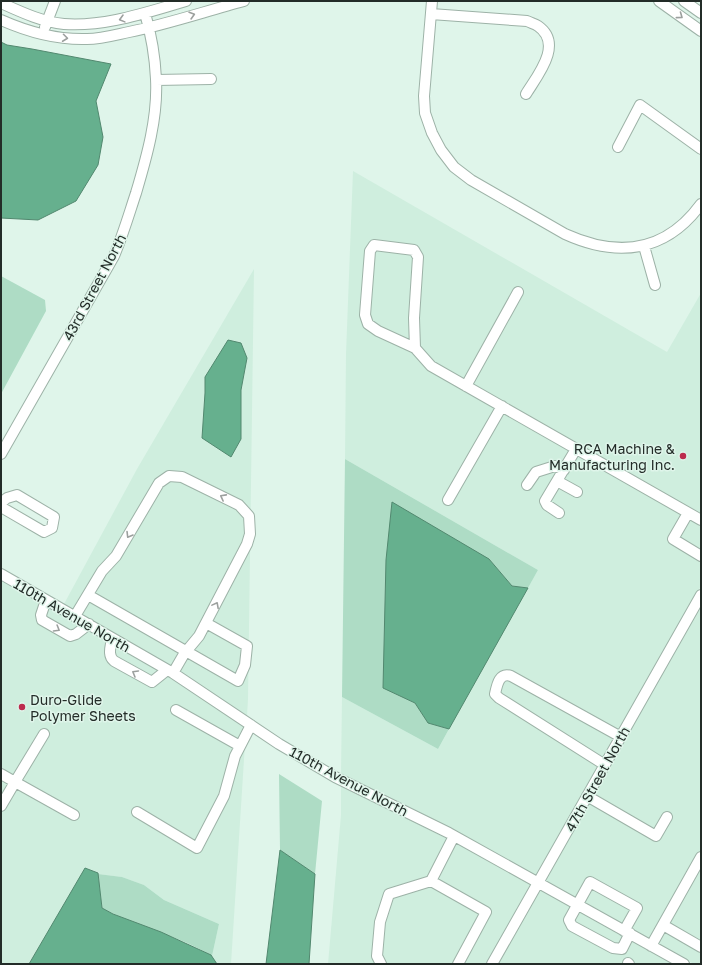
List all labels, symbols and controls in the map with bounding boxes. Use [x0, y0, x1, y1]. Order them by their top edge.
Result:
one-way arrow [189, 11, 196, 20]
one-way arrow [676, 11, 683, 19]
one-way arrow [119, 14, 125, 22]
one-way arrow [62, 33, 68, 42]
street label: 43rd Street North [59, 231, 129, 343]
place label: RCA Machine & Manufacturing Inc. [549, 440, 676, 473]
marker: RCA Machine & Manufacturing Inc. [678, 451, 688, 461]
one-way arrow [219, 494, 227, 502]
one-way arrow [126, 531, 134, 538]
street label: 110th Avenue North [11, 575, 133, 655]
one-way arrow [211, 602, 218, 609]
one-way arrow [53, 624, 60, 631]
one-way arrow [132, 671, 139, 678]
place label: Duro-Glide Polymer Sheets [30, 691, 136, 724]
marker: Duro-Glide Polymer Sheets [17, 702, 27, 712]
street label: 47th Street North [561, 723, 633, 835]
street label: 110th Avenue North [287, 743, 411, 819]

